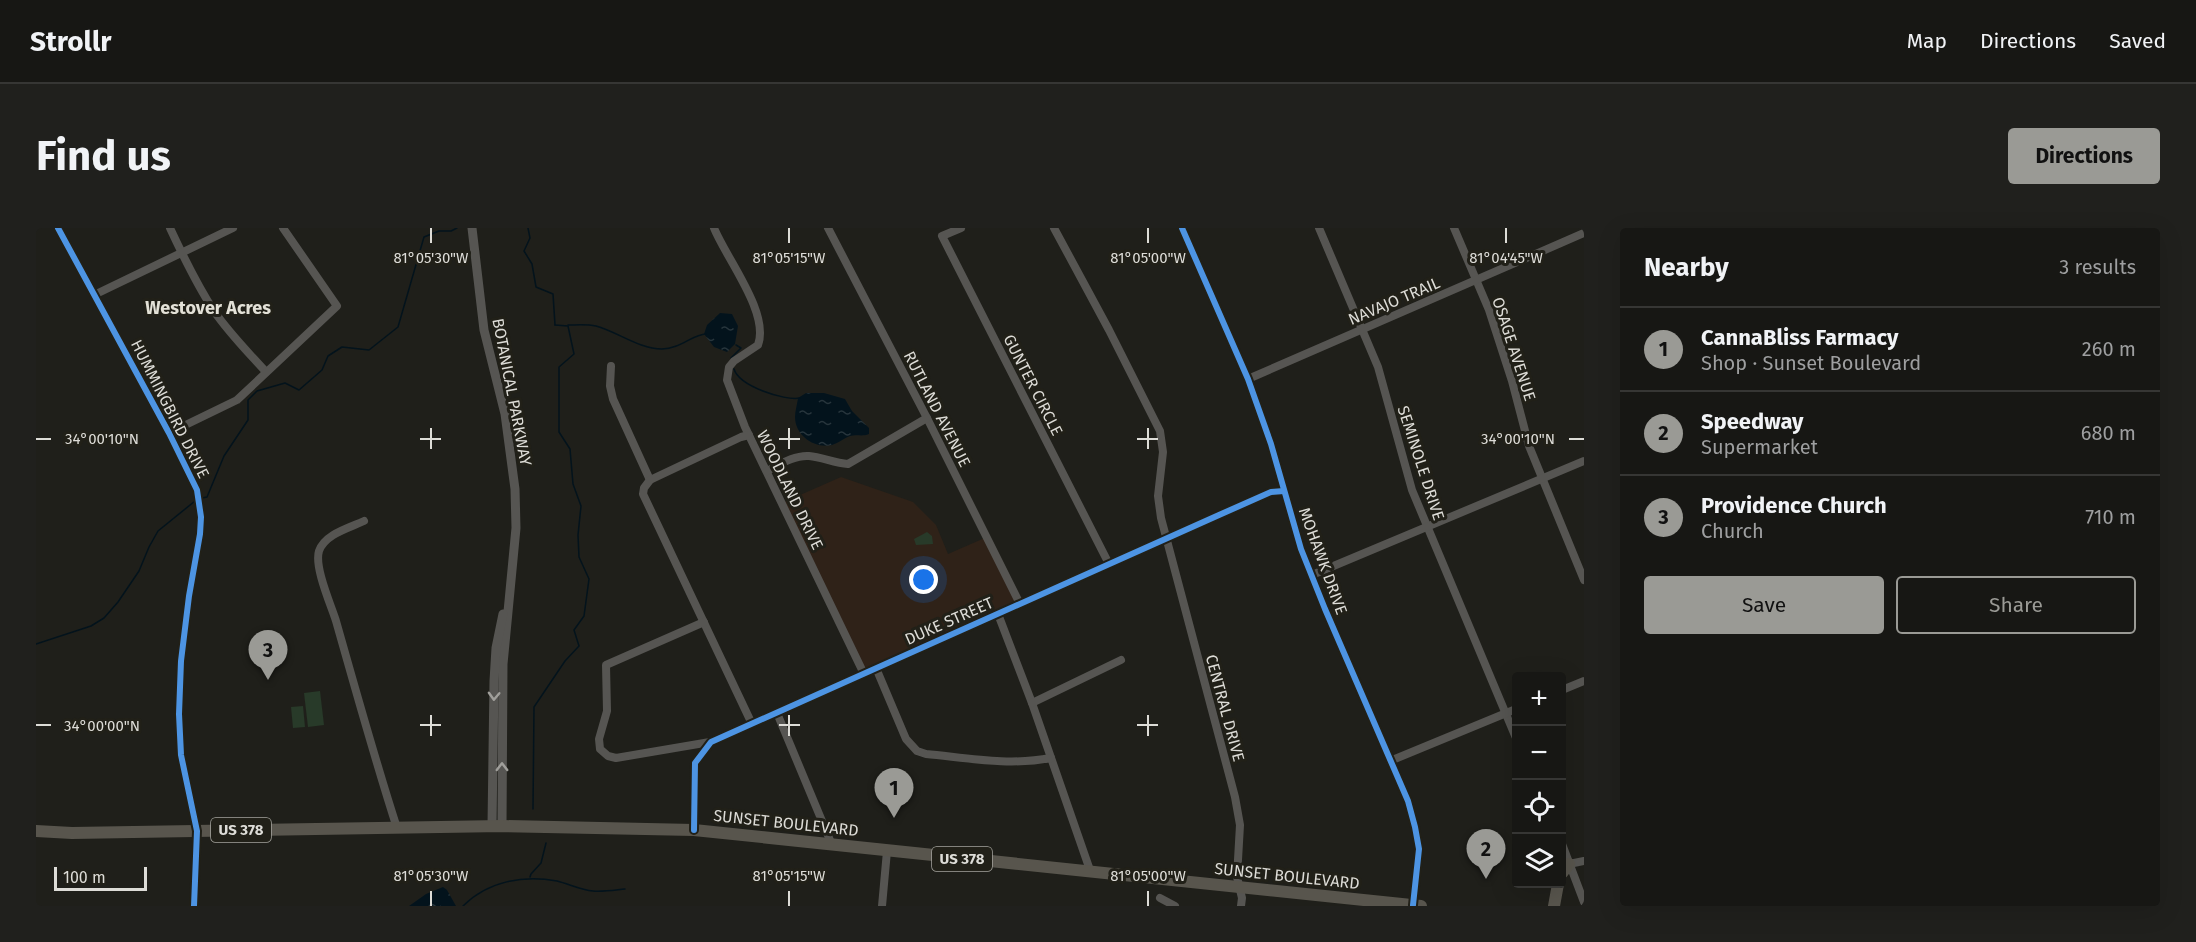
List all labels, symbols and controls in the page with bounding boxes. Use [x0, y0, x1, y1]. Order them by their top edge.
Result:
text: Strollr [30, 25, 111, 58]
text: Map [1907, 28, 1947, 54]
text: Directions [1980, 28, 2076, 54]
text: Saved [2109, 28, 2166, 54]
button: Directions [2008, 128, 2160, 184]
text: Find us [36, 131, 171, 181]
text: 81°05'30"W [394, 249, 469, 267]
text: 81°05'15"W [753, 249, 826, 267]
text: 81°05'00"W [1110, 249, 1186, 267]
text: 81°04'45"W [1469, 249, 1543, 267]
text: Nearby [1644, 252, 1729, 283]
text: 3 results [2059, 255, 2136, 279]
street label: NAVAJO TRAIL [1345, 273, 1443, 329]
street label: OSAGE AVENUE [1488, 295, 1540, 403]
district label: Westover Acres [145, 297, 271, 319]
street label: BOTANICAL PARKWAY [488, 317, 536, 468]
text: CannaBliss Farmacy [1701, 324, 1898, 351]
street label: GUNTER CIRCLE [999, 331, 1067, 439]
street label: HUMMINGBIRD DRIVE [127, 337, 213, 481]
text: 1 [1659, 337, 1668, 361]
text: 260 m [2082, 337, 2136, 361]
street label: RUTLAND AVENUE [900, 348, 974, 470]
text: Shop · Sunset Boulevard [1701, 351, 1921, 375]
street label: SEMINOLE DRIVE [1394, 403, 1448, 523]
text: Speedway [1701, 408, 1804, 435]
text: 2 [1658, 421, 1669, 445]
text: 680 m [2081, 421, 2136, 445]
street label: WOODLAND DRIVE [753, 427, 827, 553]
text: 34°00'10"N [65, 430, 139, 448]
text: 34°00'10"N [1481, 430, 1555, 448]
text: Supermarket [1701, 435, 1818, 459]
text: Providence Church [1701, 492, 1887, 519]
street label: MOHAWK DRIVE [1295, 505, 1351, 617]
text: 3 [1658, 505, 1669, 529]
text: 710 m [2085, 505, 2136, 529]
text: Church [1701, 519, 1764, 543]
your location [909, 565, 938, 594]
button: Save [1644, 576, 1884, 634]
button: Share [1896, 576, 2136, 634]
street label: DUKE STREET [902, 593, 997, 649]
pin: 3 [248, 630, 288, 680]
street label: CENTRAL DRIVE [1202, 652, 1248, 764]
map controls [1512, 672, 1566, 888]
button: + [1512, 672, 1566, 726]
one-way arrow [487, 692, 500, 701]
text: 34°00'00"N [64, 717, 140, 735]
button: − [1512, 726, 1566, 780]
one-way arrow [496, 763, 508, 772]
pin: 1 [874, 768, 914, 818]
button: locate [1512, 780, 1566, 834]
street label: SUNSET BOULEVARD [713, 806, 859, 840]
road number: US 378 [211, 818, 271, 842]
pin: 2 [1466, 830, 1506, 879]
button: layers [1512, 834, 1566, 888]
road number: US 378 [932, 847, 992, 871]
street label: SUNSET BOULEVARD [1214, 859, 1360, 893]
scale bar [54, 864, 147, 892]
text: 81°05'30"W [394, 867, 469, 885]
text: 81°05'15"W [753, 867, 826, 885]
text: 81°05'00"W [1110, 867, 1186, 885]
text: 100 m [63, 868, 106, 887]

